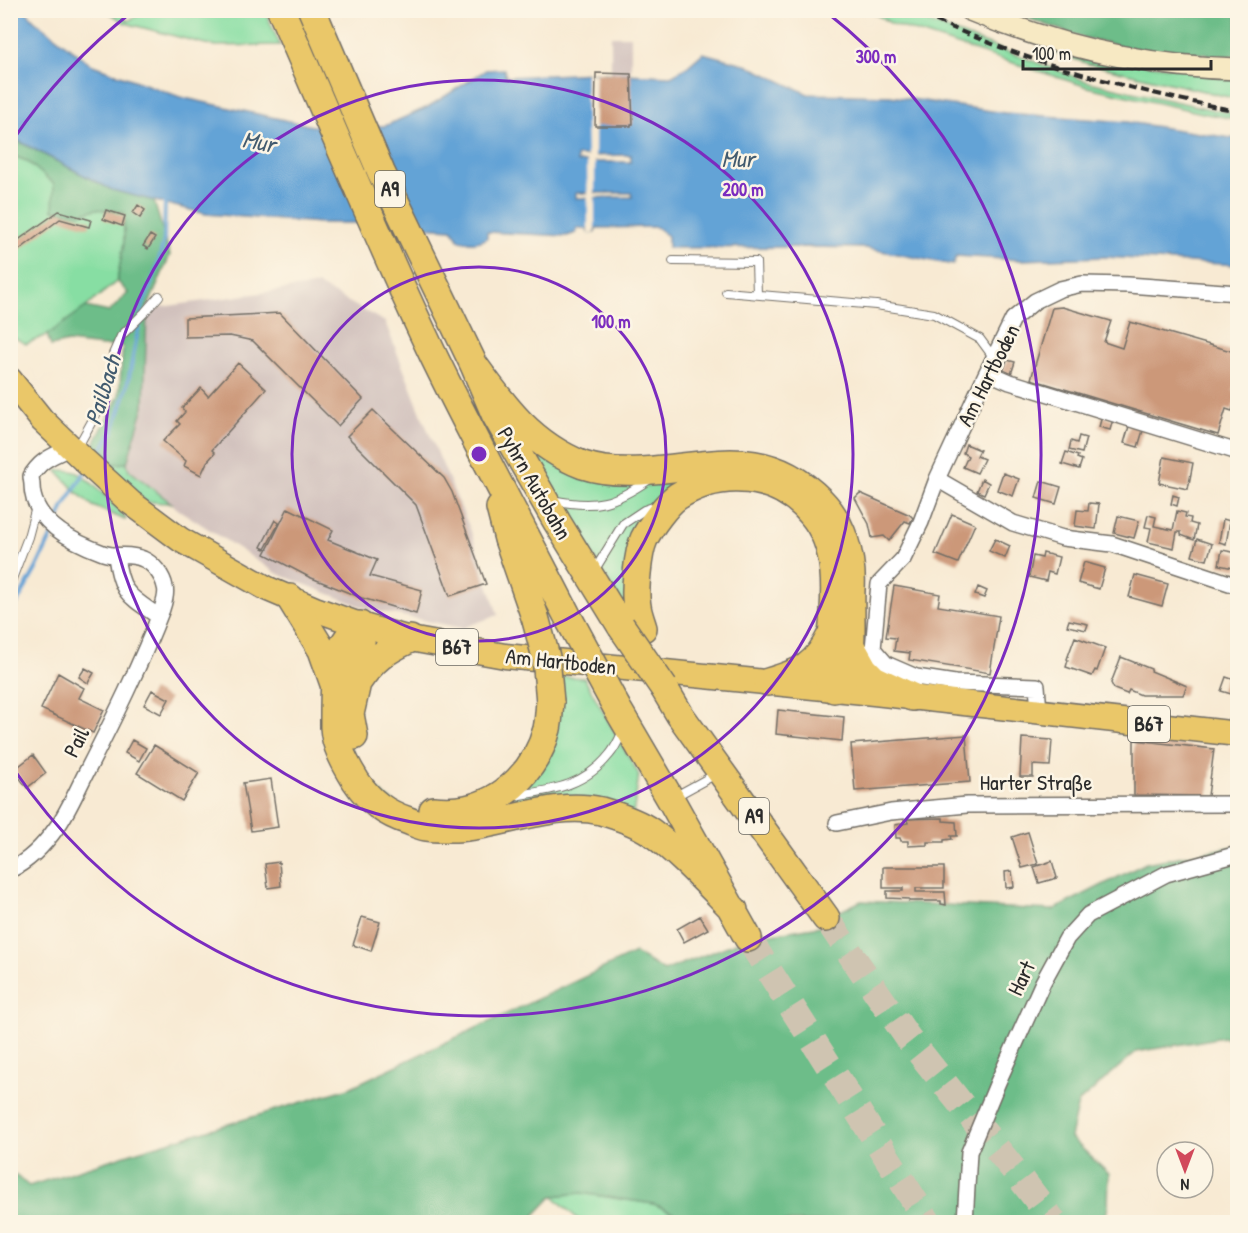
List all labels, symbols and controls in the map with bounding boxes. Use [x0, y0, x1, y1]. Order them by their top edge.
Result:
scale bar [1023, 33, 1210, 71]
text: 100 m [1032, 41, 1071, 66]
text: 300 m [856, 44, 896, 69]
water label: Mur [240, 122, 281, 160]
water label: Mur [721, 142, 757, 174]
road number: A9 [375, 171, 405, 207]
text: 200 m [723, 177, 763, 202]
text: 100 m [591, 309, 631, 334]
street label: Am Hartboden [949, 319, 1027, 431]
water label: Pailbach [76, 349, 128, 429]
street label: Pyhrn Autobahn [491, 421, 579, 545]
centre of rings [469, 444, 489, 464]
road number: B67 [436, 629, 478, 665]
street label: Am Hartboden [504, 640, 618, 682]
road number: B67 [1128, 706, 1170, 742]
street label: Pail [56, 722, 96, 762]
street label: Harter Straße [980, 767, 1092, 797]
road number: A9 [739, 798, 769, 834]
street label: Hart [1000, 955, 1042, 1000]
north arrow [1155, 1140, 1215, 1200]
text: N [1180, 1174, 1189, 1196]

